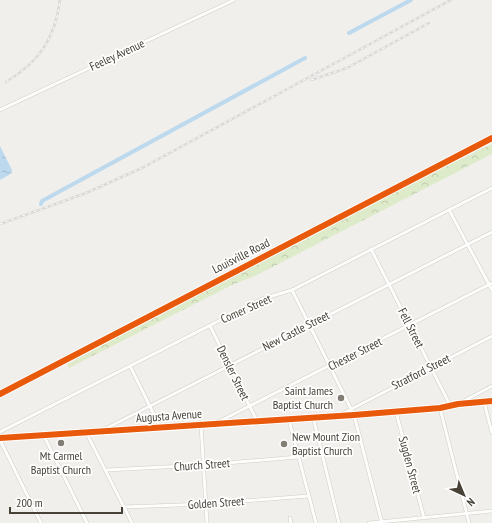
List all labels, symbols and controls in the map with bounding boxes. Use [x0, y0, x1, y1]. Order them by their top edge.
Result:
street label: Feeley Avenue [87, 35, 147, 74]
street label: Louisville Road [210, 235, 272, 276]
street label: Comer Street [218, 290, 274, 326]
street label: Fell Street [395, 305, 428, 351]
street label: New Castle Street [260, 307, 332, 354]
street label: Chester Street [325, 333, 385, 374]
street label: Densler Street [214, 343, 253, 403]
street label: Stratford Street [389, 350, 453, 393]
place label: Saint James Baptist Church [273, 383, 333, 412]
marker: Saint James Baptist Church [336, 393, 346, 403]
street label: Augusta Avenue [136, 406, 202, 425]
place label: New Mount Zion Baptist Church [292, 429, 360, 458]
street label: Sugden Street [396, 435, 425, 496]
marker: Mt Carmel Baptist Church [56, 438, 66, 448]
marker: New Mount Zion Baptist Church [279, 439, 289, 449]
place label: Mt Carmel Baptist Church [31, 448, 91, 477]
street label: Church Street [173, 455, 231, 474]
north arrow [444, 475, 484, 515]
scale bar [10, 489, 122, 515]
street label: Golden Street [187, 493, 245, 512]
text: 200 m [16, 495, 43, 510]
text: N [464, 495, 478, 509]

